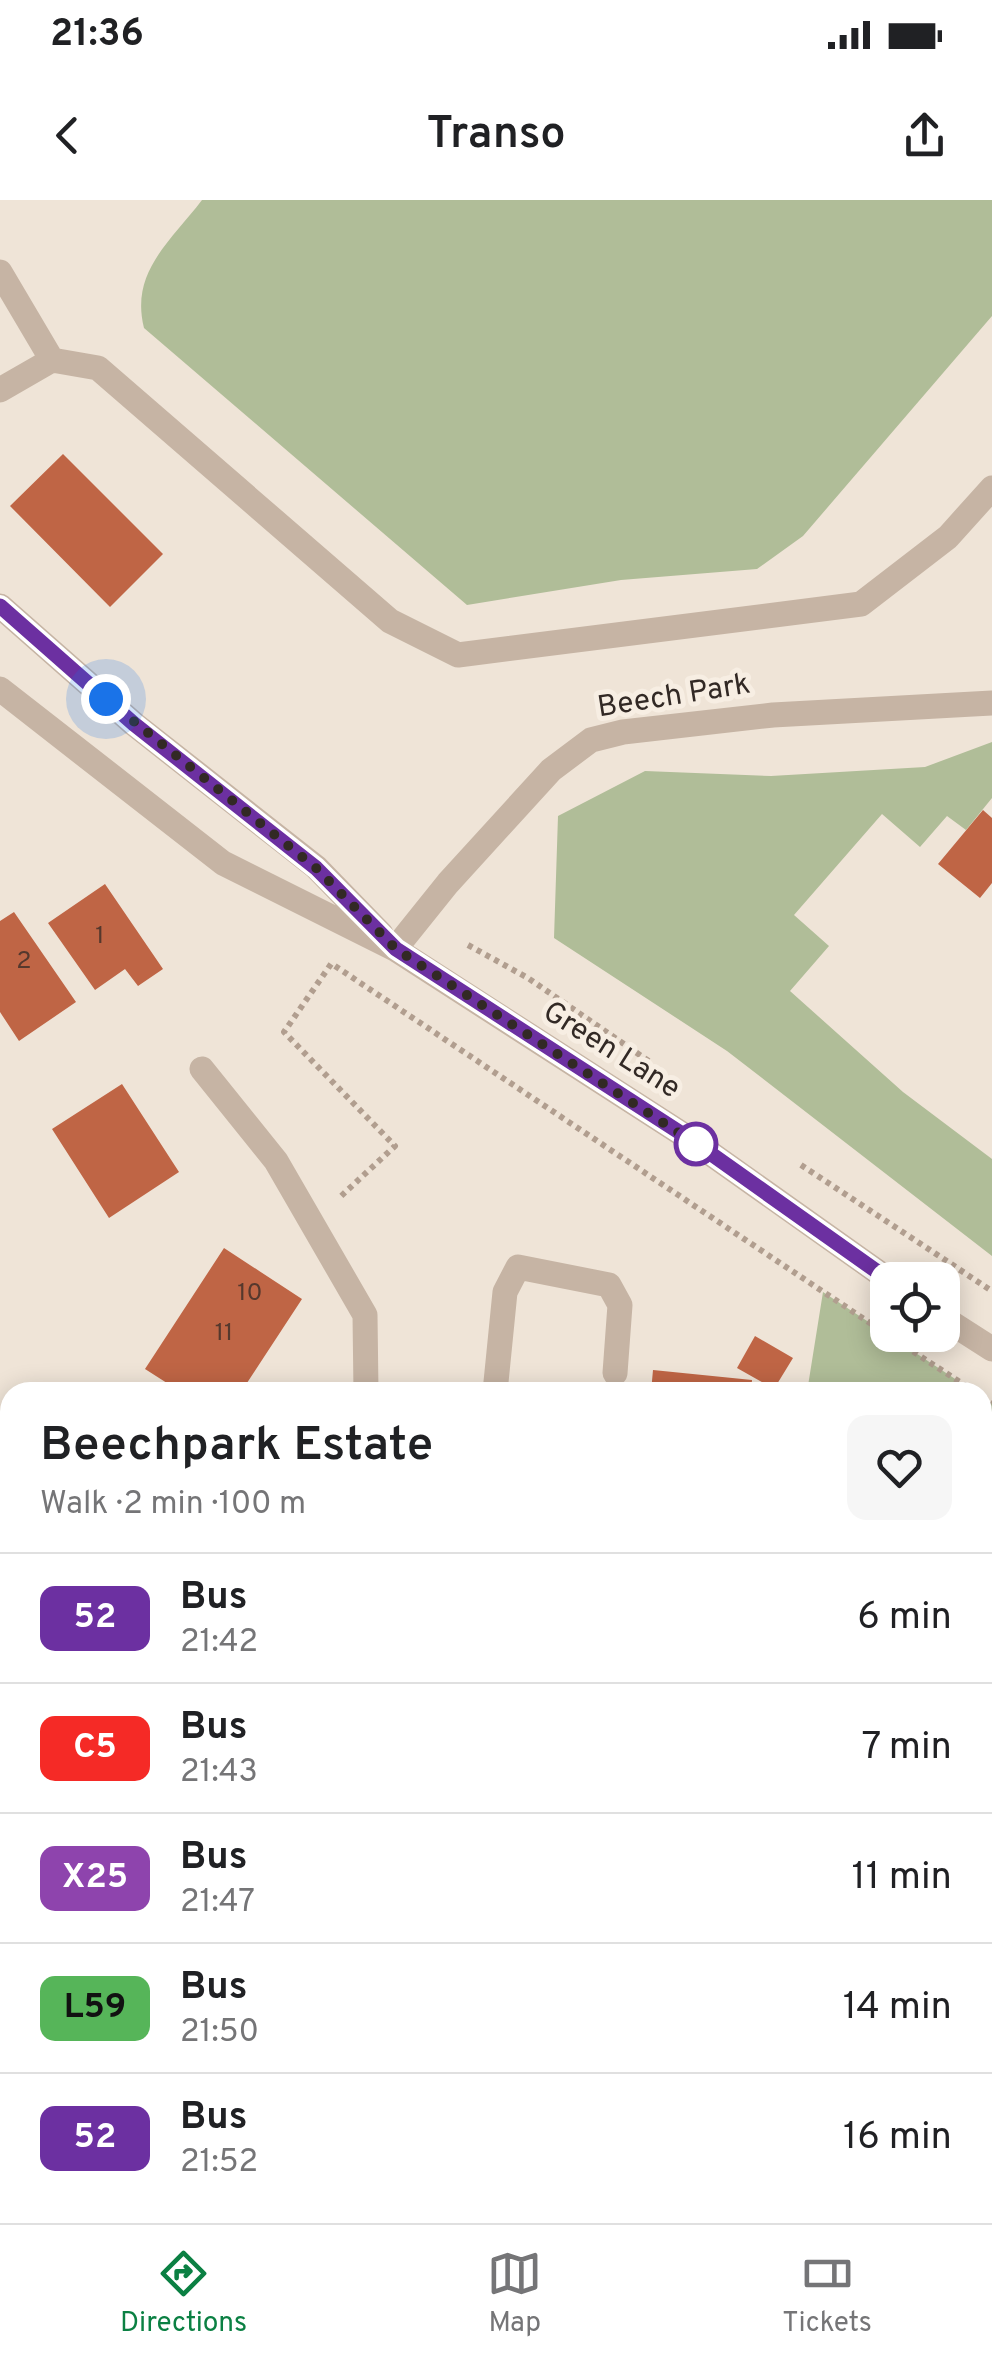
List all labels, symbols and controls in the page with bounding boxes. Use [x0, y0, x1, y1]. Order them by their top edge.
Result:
text: 21:36 [50, 11, 144, 60]
text: Transo [426, 107, 566, 164]
icon: back [40, 108, 95, 163]
icon: share [897, 108, 952, 163]
street label: Beech Park [595, 667, 753, 727]
your location [81, 674, 131, 724]
house number: 1 [95, 921, 105, 953]
house number: 2 [16, 946, 32, 978]
street label: Green Lane [535, 994, 687, 1108]
unlabelled marker [675, 1123, 717, 1165]
map controls [870, 1262, 960, 1352]
button: locate [870, 1262, 960, 1352]
house number: 10 [237, 1278, 263, 1310]
house number: 11 [215, 1318, 233, 1350]
button: heart [847, 1415, 952, 1520]
text: Beechpark Estate [40, 1417, 433, 1477]
text: Walk · 2 min · 100 m [40, 1485, 306, 1525]
text: Bus [180, 1574, 247, 1623]
text: 6 min [857, 1594, 952, 1643]
text: 52 [74, 1596, 116, 1640]
text: 21:42 [180, 1623, 258, 1663]
text: Bus [180, 1704, 247, 1753]
text: 7 min [862, 1724, 952, 1773]
text: C5 [73, 1726, 117, 1770]
text: 21:43 [180, 1753, 258, 1793]
text: Bus [180, 1834, 247, 1883]
text: 11 min [851, 1854, 952, 1903]
text: X25 [62, 1856, 128, 1900]
text: 21:47 [180, 1883, 255, 1923]
text: Bus [180, 1964, 247, 2013]
text: 14 min [843, 1984, 952, 2033]
text: L59 [64, 1986, 126, 2030]
text: 21:50 [180, 2013, 259, 2053]
text: Bus [180, 2094, 247, 2143]
text: 16 min [843, 2114, 952, 2163]
text: 52 [74, 2116, 116, 2160]
text: 21:52 [180, 2143, 258, 2183]
tab: Directions [120, 2246, 247, 2342]
tab: Map [487, 2246, 542, 2342]
tab: Tickets [782, 2246, 872, 2342]

